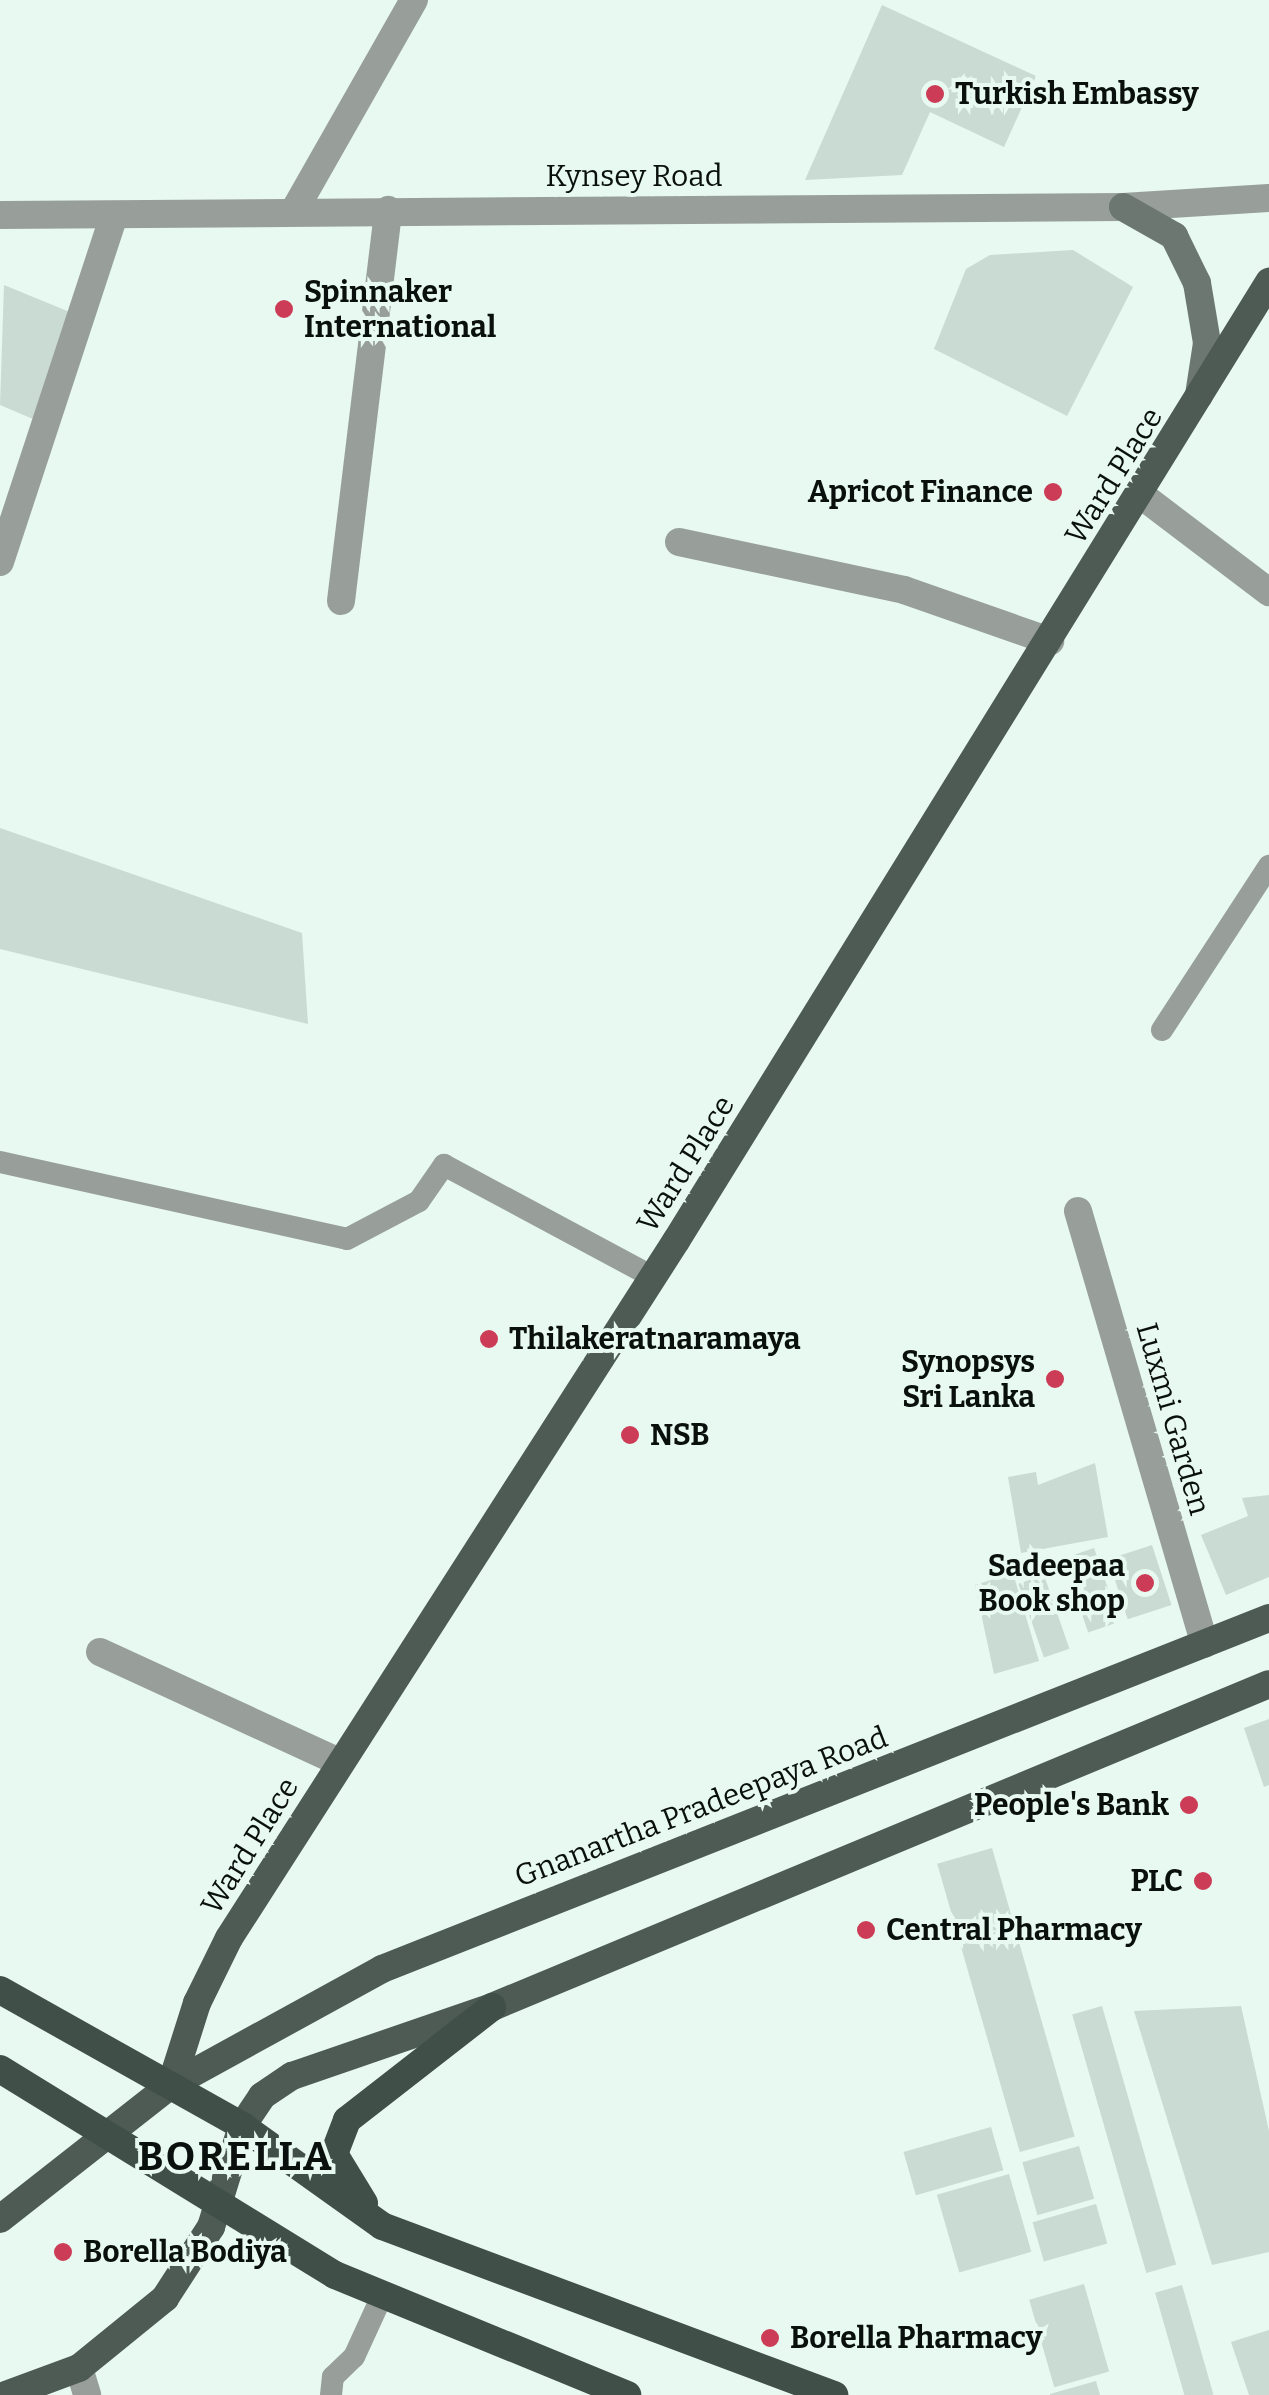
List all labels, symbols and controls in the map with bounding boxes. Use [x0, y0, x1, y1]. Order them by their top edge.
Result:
place label: Turkish Embassy [955, 76, 1199, 112]
marker: Turkish Embassy [924, 83, 946, 105]
street label: Kynsey Road [545, 158, 723, 194]
place label: Spinnaker International [304, 274, 496, 344]
marker: Spinnaker International [273, 298, 295, 320]
street label: Ward Place [1058, 401, 1170, 551]
place label: Apricot Finance [808, 474, 1033, 510]
marker: Apricot Finance [1042, 481, 1064, 503]
street label: Ward Place [630, 1089, 742, 1239]
street label: Luxmi Garden [1128, 1319, 1218, 1519]
place label: Thilakeratnaramaya [509, 1321, 801, 1357]
marker: Thilakeratnaramaya [478, 1328, 500, 1350]
place label: Synopsys Sri Lanka [901, 1344, 1035, 1414]
marker: Synopsys Sri Lanka [1044, 1368, 1066, 1390]
place label: NSB [650, 1417, 710, 1453]
marker: NSB [619, 1424, 641, 1446]
place label: Sadeepaa Book shop [979, 1548, 1125, 1618]
marker: Sadeepaa Book shop [1134, 1572, 1156, 1594]
street label: Gnanartha Pradeepaya Road [510, 1719, 892, 1895]
street label: Ward Place [194, 1771, 306, 1921]
place label: People's Bank [974, 1787, 1169, 1823]
marker: People's Bank [1178, 1794, 1200, 1816]
place label: PLC [1130, 1863, 1183, 1899]
marker: PLC [1192, 1870, 1214, 1892]
place label: Central Pharmacy [886, 1912, 1142, 1948]
marker: Central Pharmacy [855, 1919, 877, 1941]
district label: BORELLA [138, 2133, 334, 2181]
place label: Borella Bodiya [83, 2234, 287, 2270]
marker: Borella Bodiya [52, 2241, 74, 2263]
place label: Borella Pharmacy [790, 2320, 1042, 2356]
marker: Borella Pharmacy [759, 2327, 781, 2349]

